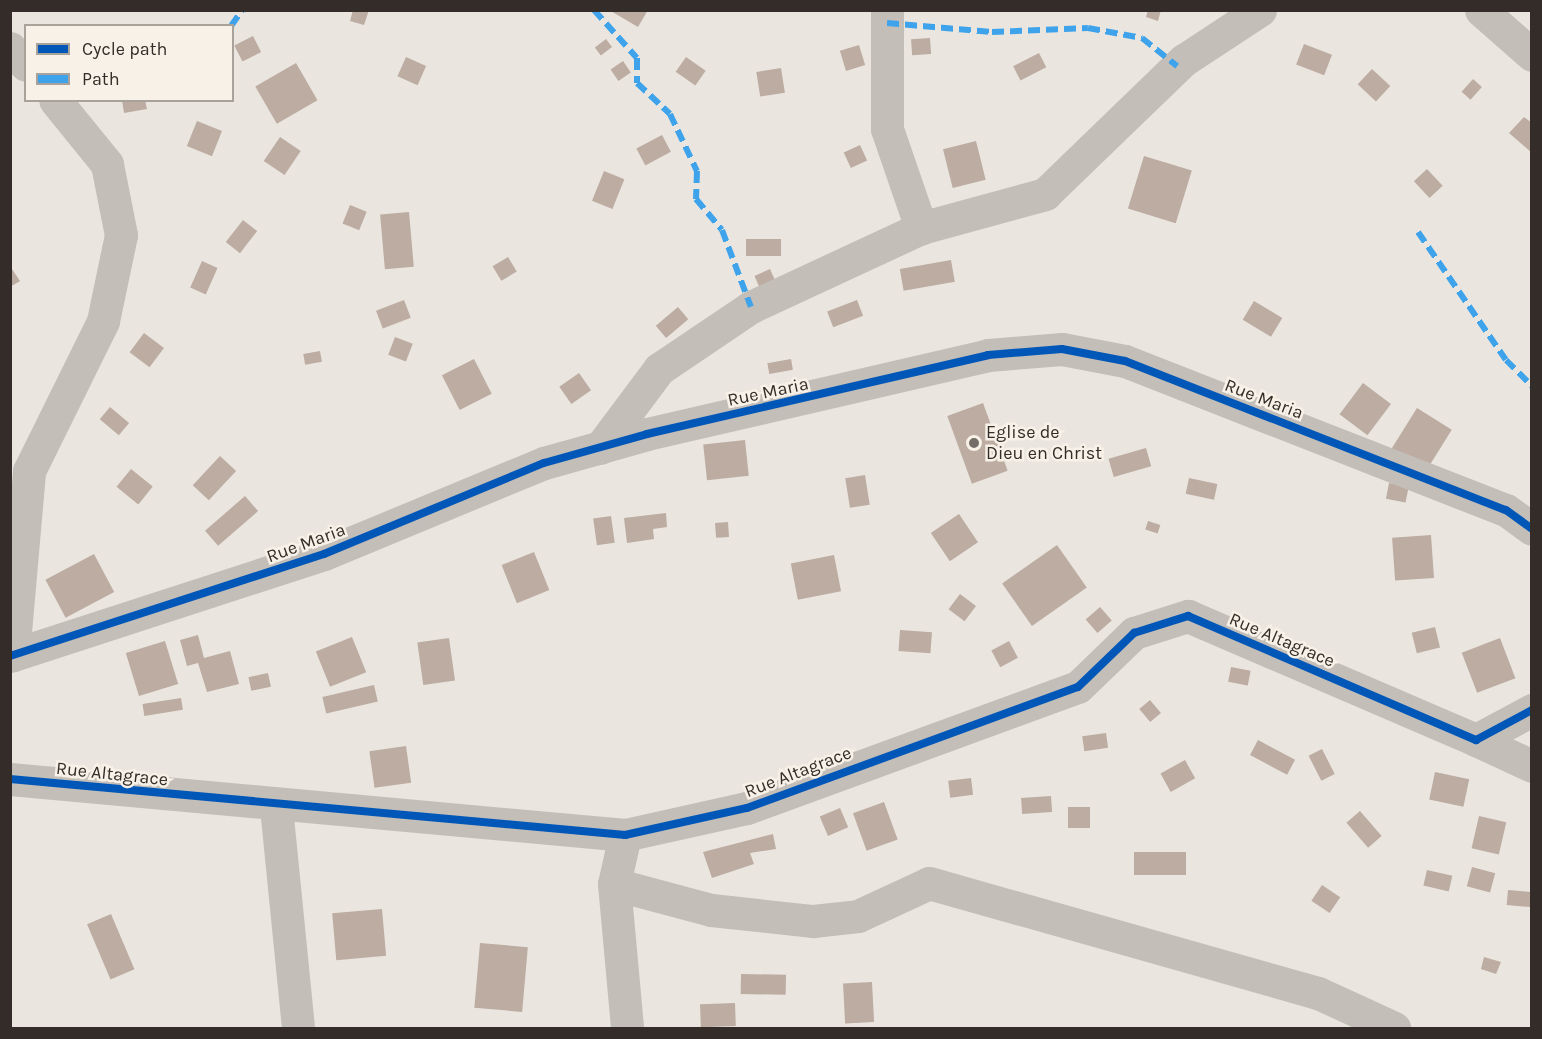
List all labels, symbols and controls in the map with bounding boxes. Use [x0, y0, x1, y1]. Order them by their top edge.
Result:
legend [24, 24, 234, 102]
text: Cycle path [82, 38, 167, 60]
text: Path [82, 68, 120, 90]
street label: Rue Maria [725, 373, 811, 411]
street label: Rue Maria [1222, 374, 1306, 424]
place label: Eglise de Dieu en Christ [986, 422, 1102, 464]
marker: Eglise de Dieu en Christ [967, 436, 981, 450]
street label: Rue Maria [264, 519, 348, 567]
street label: Rue Altagrace [1226, 608, 1338, 672]
street label: Rue Altagrace [742, 742, 854, 802]
street label: Rue Altagrace [55, 757, 169, 791]

